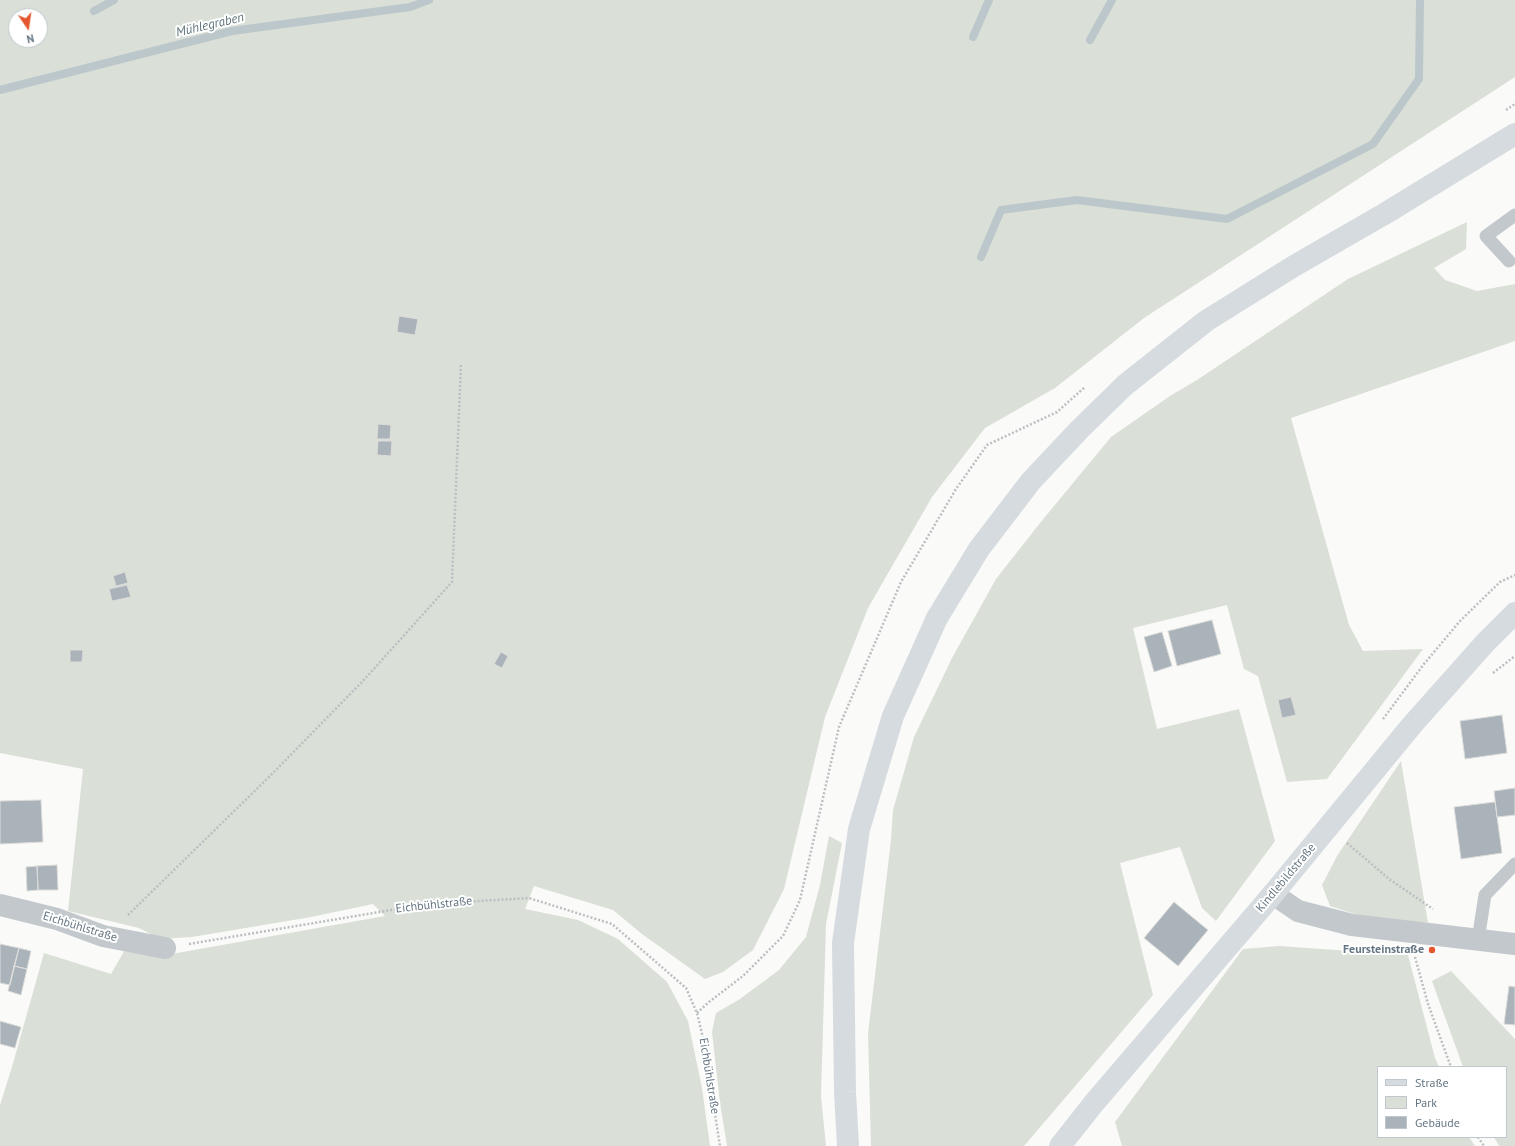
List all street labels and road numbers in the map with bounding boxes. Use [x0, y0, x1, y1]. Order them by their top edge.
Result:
street label: Kindlebildstraße [1253, 841, 1319, 915]
street label: Eichbühlstraße [395, 894, 473, 916]
street label: Eichbühlstraße [41, 909, 119, 945]
street label: Eichbühlstraße [696, 1037, 722, 1115]

